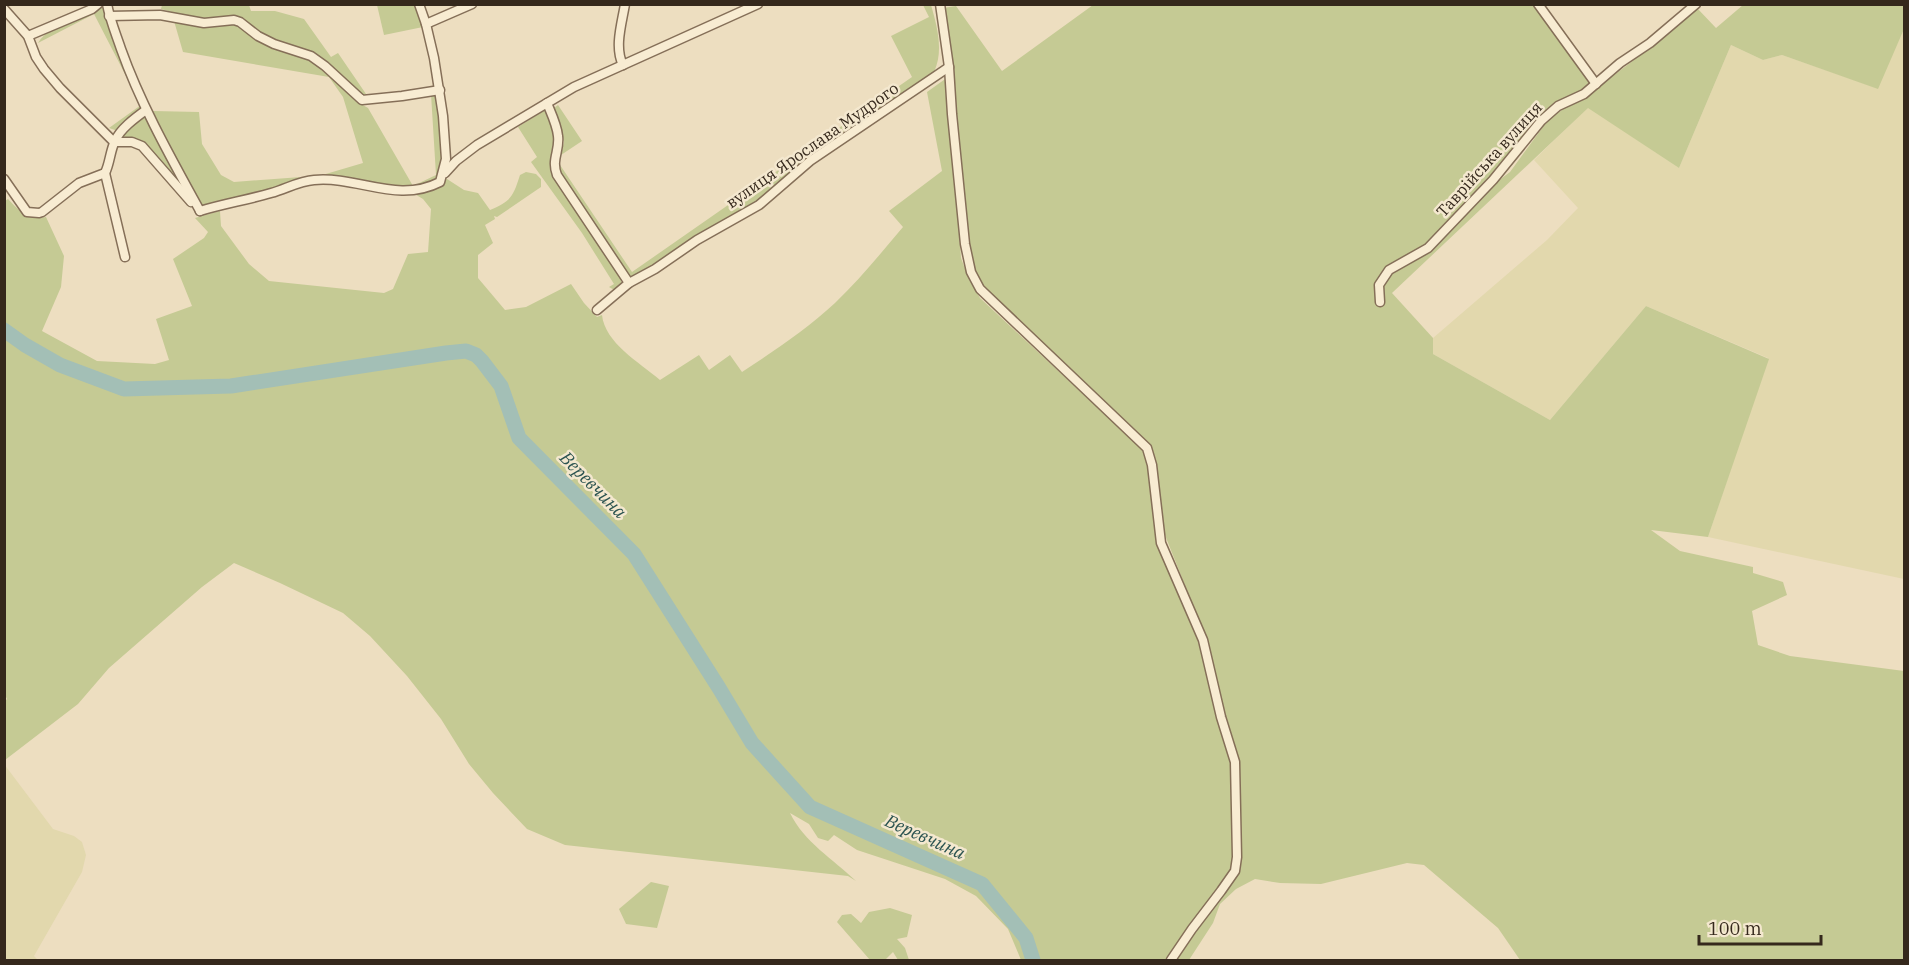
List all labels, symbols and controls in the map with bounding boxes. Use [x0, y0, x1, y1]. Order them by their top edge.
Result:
street label: вулиця Ярослава Мудрого [722, 78, 902, 212]
street label: Таврійська вулиця [1432, 97, 1546, 221]
water label: Веревчина [554, 446, 632, 523]
water label: Веревчина [881, 808, 969, 864]
scale bar [1699, 908, 1820, 946]
text: 100 m [1708, 917, 1762, 940]

